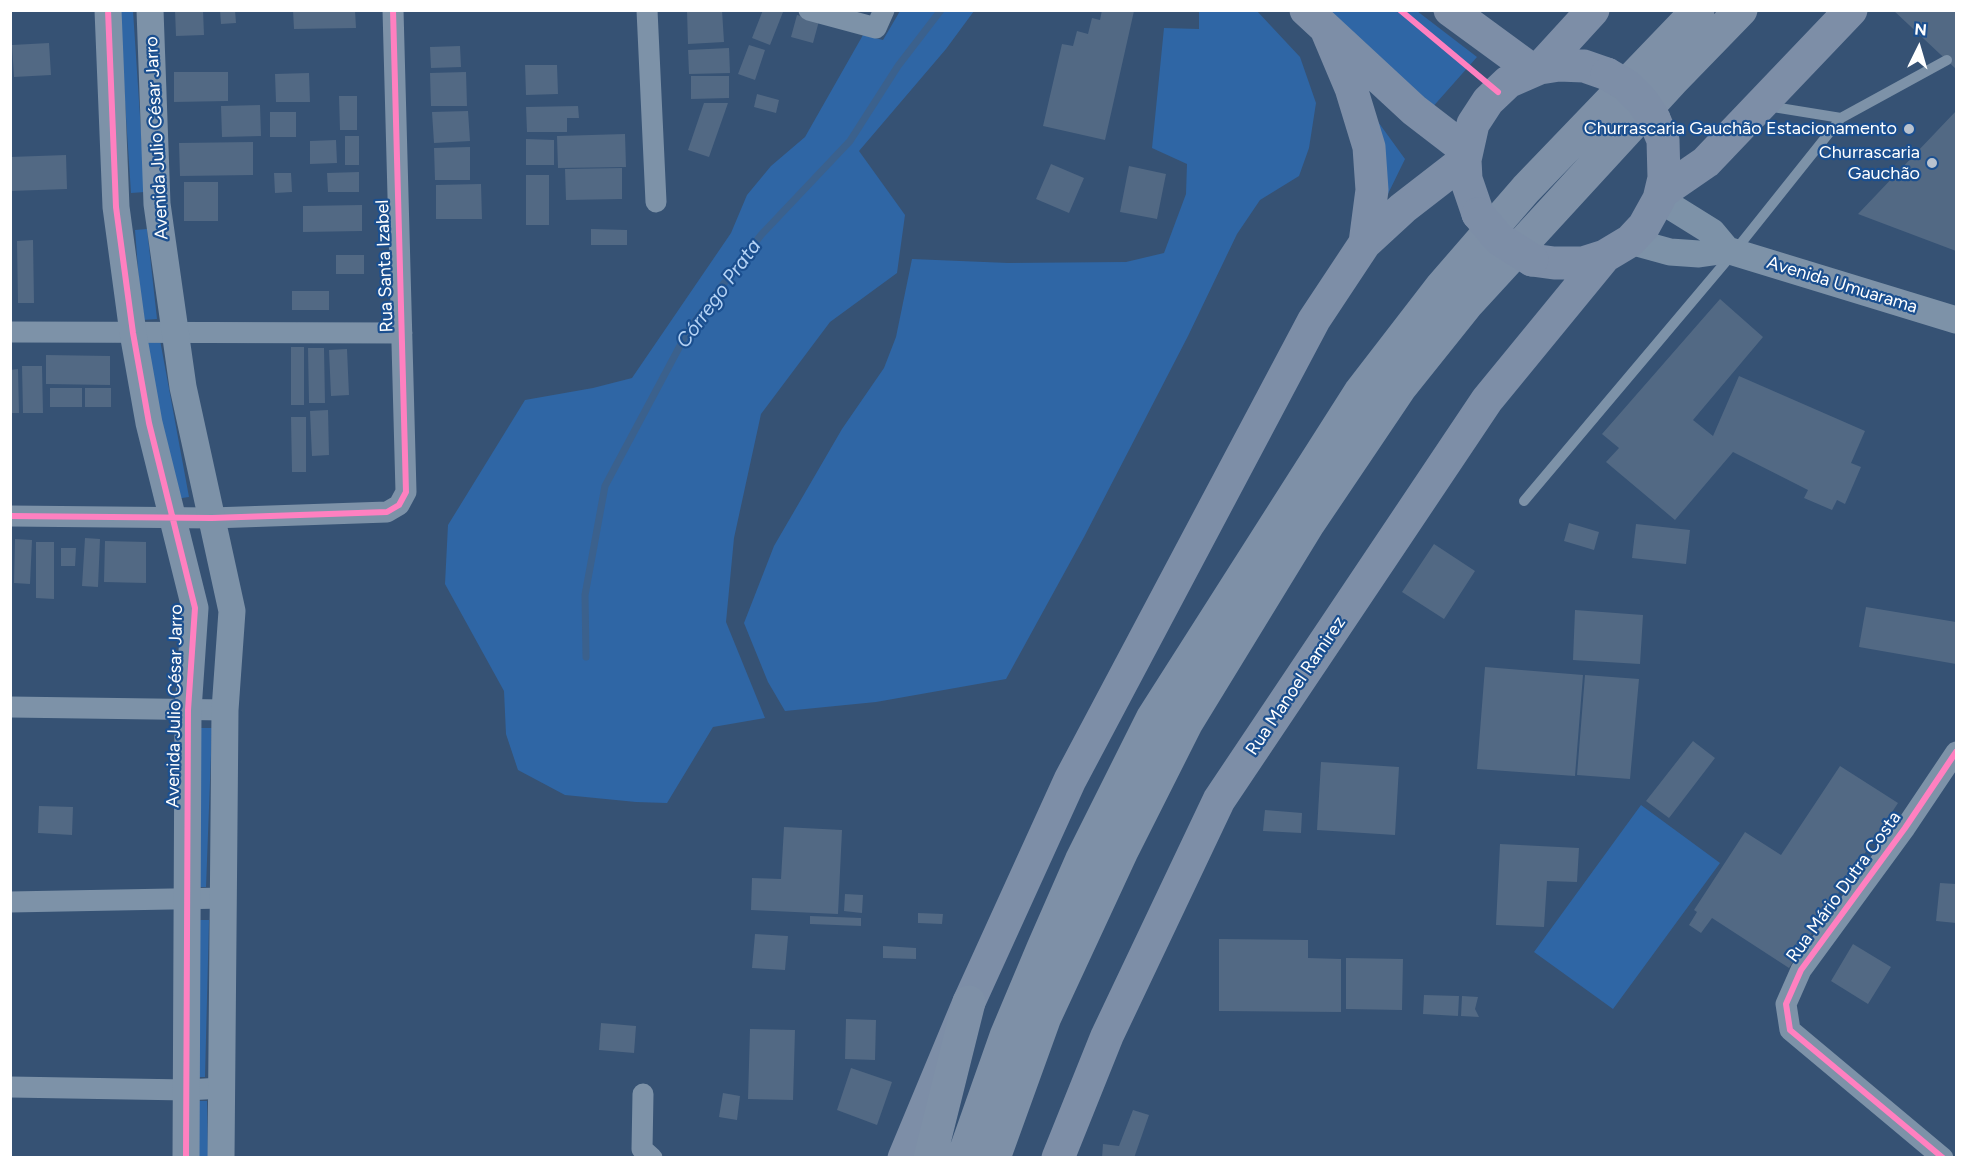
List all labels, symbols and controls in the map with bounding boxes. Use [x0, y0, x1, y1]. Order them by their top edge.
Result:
north arrow [1889, 18, 1949, 78]
text: N [1914, 20, 1928, 40]
street label: Avenida Julio César Jarro [141, 36, 173, 240]
place label: Churrascaria Gauchão Estacionamento [1584, 118, 1897, 140]
marker: Churrascaria Gauchão Estacionamento [1902, 122, 1916, 136]
place label: Churrascaria Gauchão [1819, 142, 1920, 184]
marker: Churrascaria Gauchão [1925, 156, 1939, 170]
street label: Rua Santa Izabel [372, 199, 398, 333]
water label: Córrego Prata [672, 235, 766, 353]
street label: Avenida Umuarama [1764, 252, 1920, 318]
street label: Avenida Julio César Jarro [162, 604, 188, 808]
street label: Rua Manoel Ramirez [1242, 612, 1350, 760]
street label: Rua Mário Dutra Costa [1782, 807, 1906, 967]

